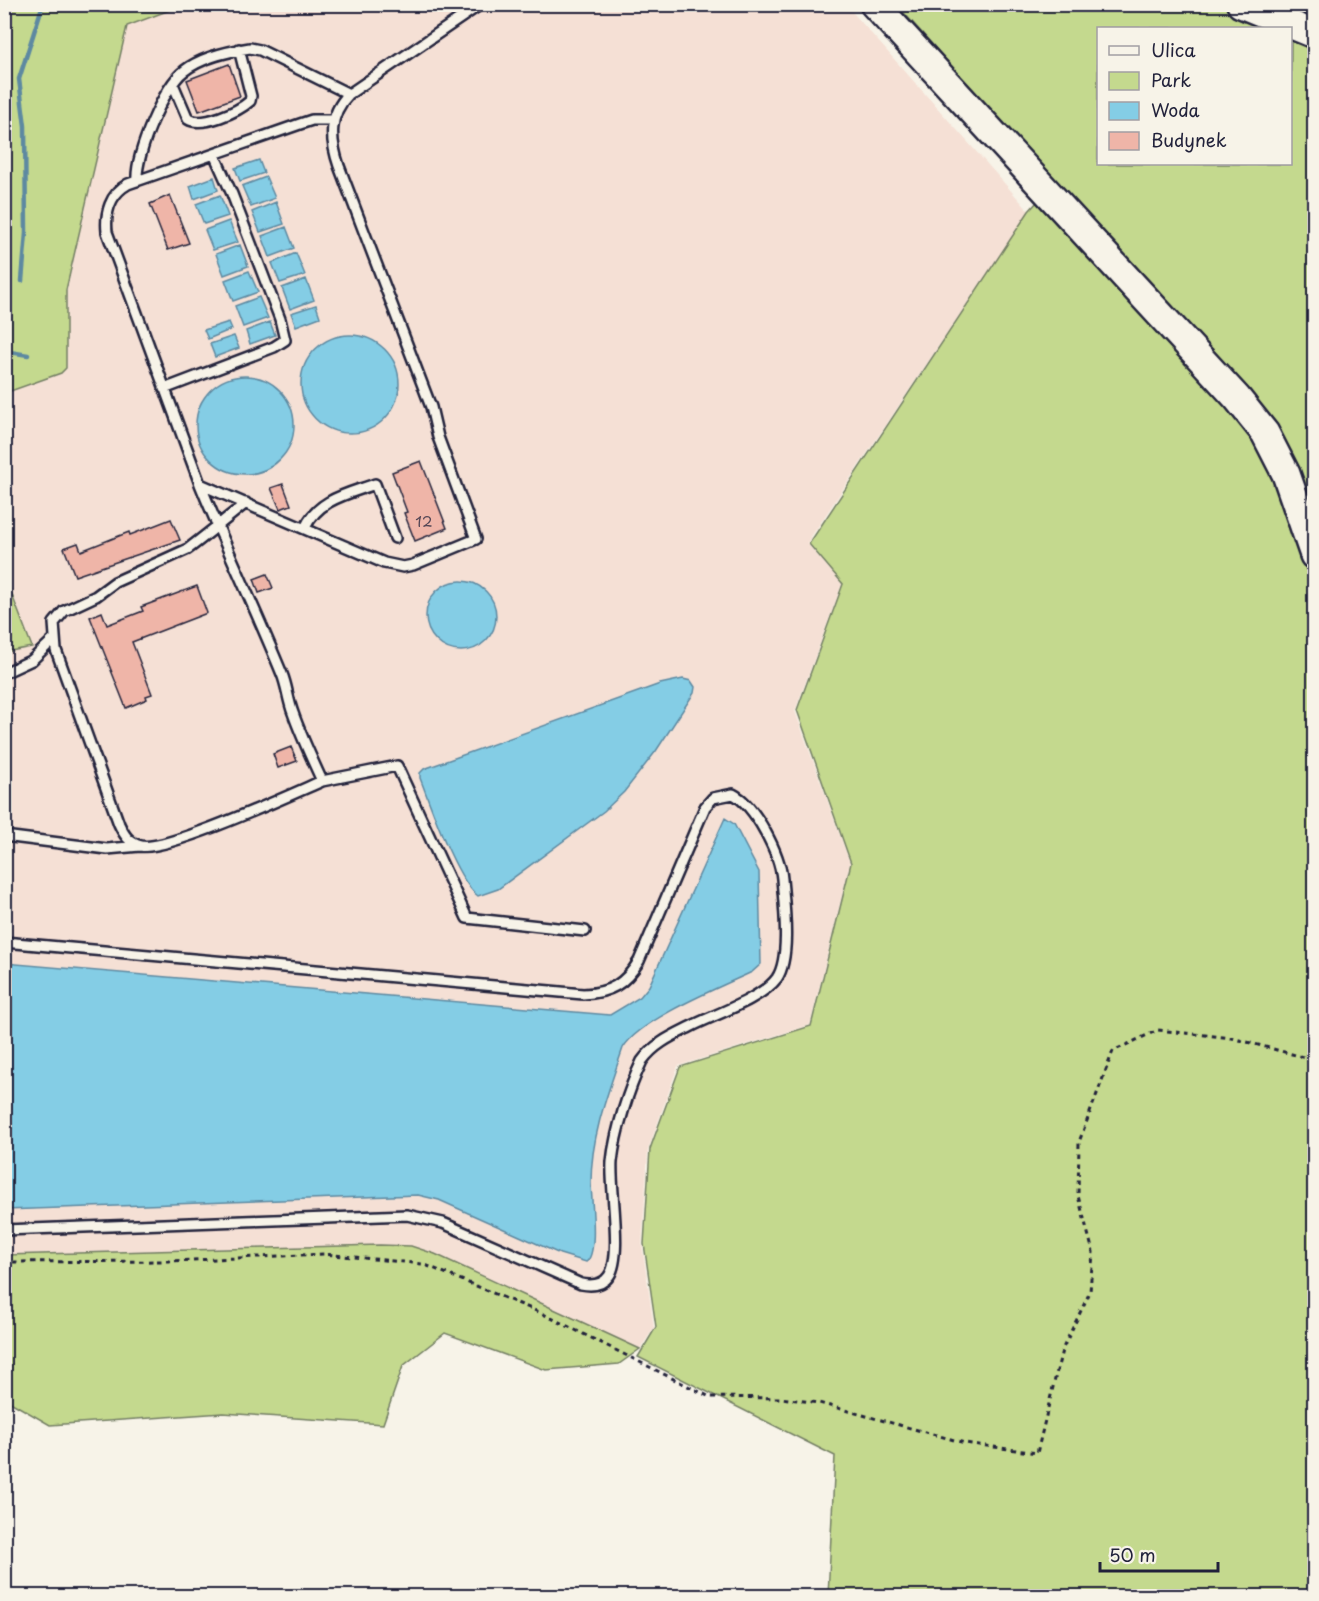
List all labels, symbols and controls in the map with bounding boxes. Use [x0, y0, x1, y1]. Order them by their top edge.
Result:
legend [1097, 27, 1292, 165]
text: Ulica [1151, 36, 1196, 63]
text: Park [1151, 66, 1191, 93]
text: Woda [1151, 96, 1200, 123]
text: Budynek [1151, 126, 1227, 153]
house number: 12 [415, 509, 433, 532]
scale bar [1100, 1535, 1218, 1573]
text: 50 m [1109, 1541, 1156, 1568]

